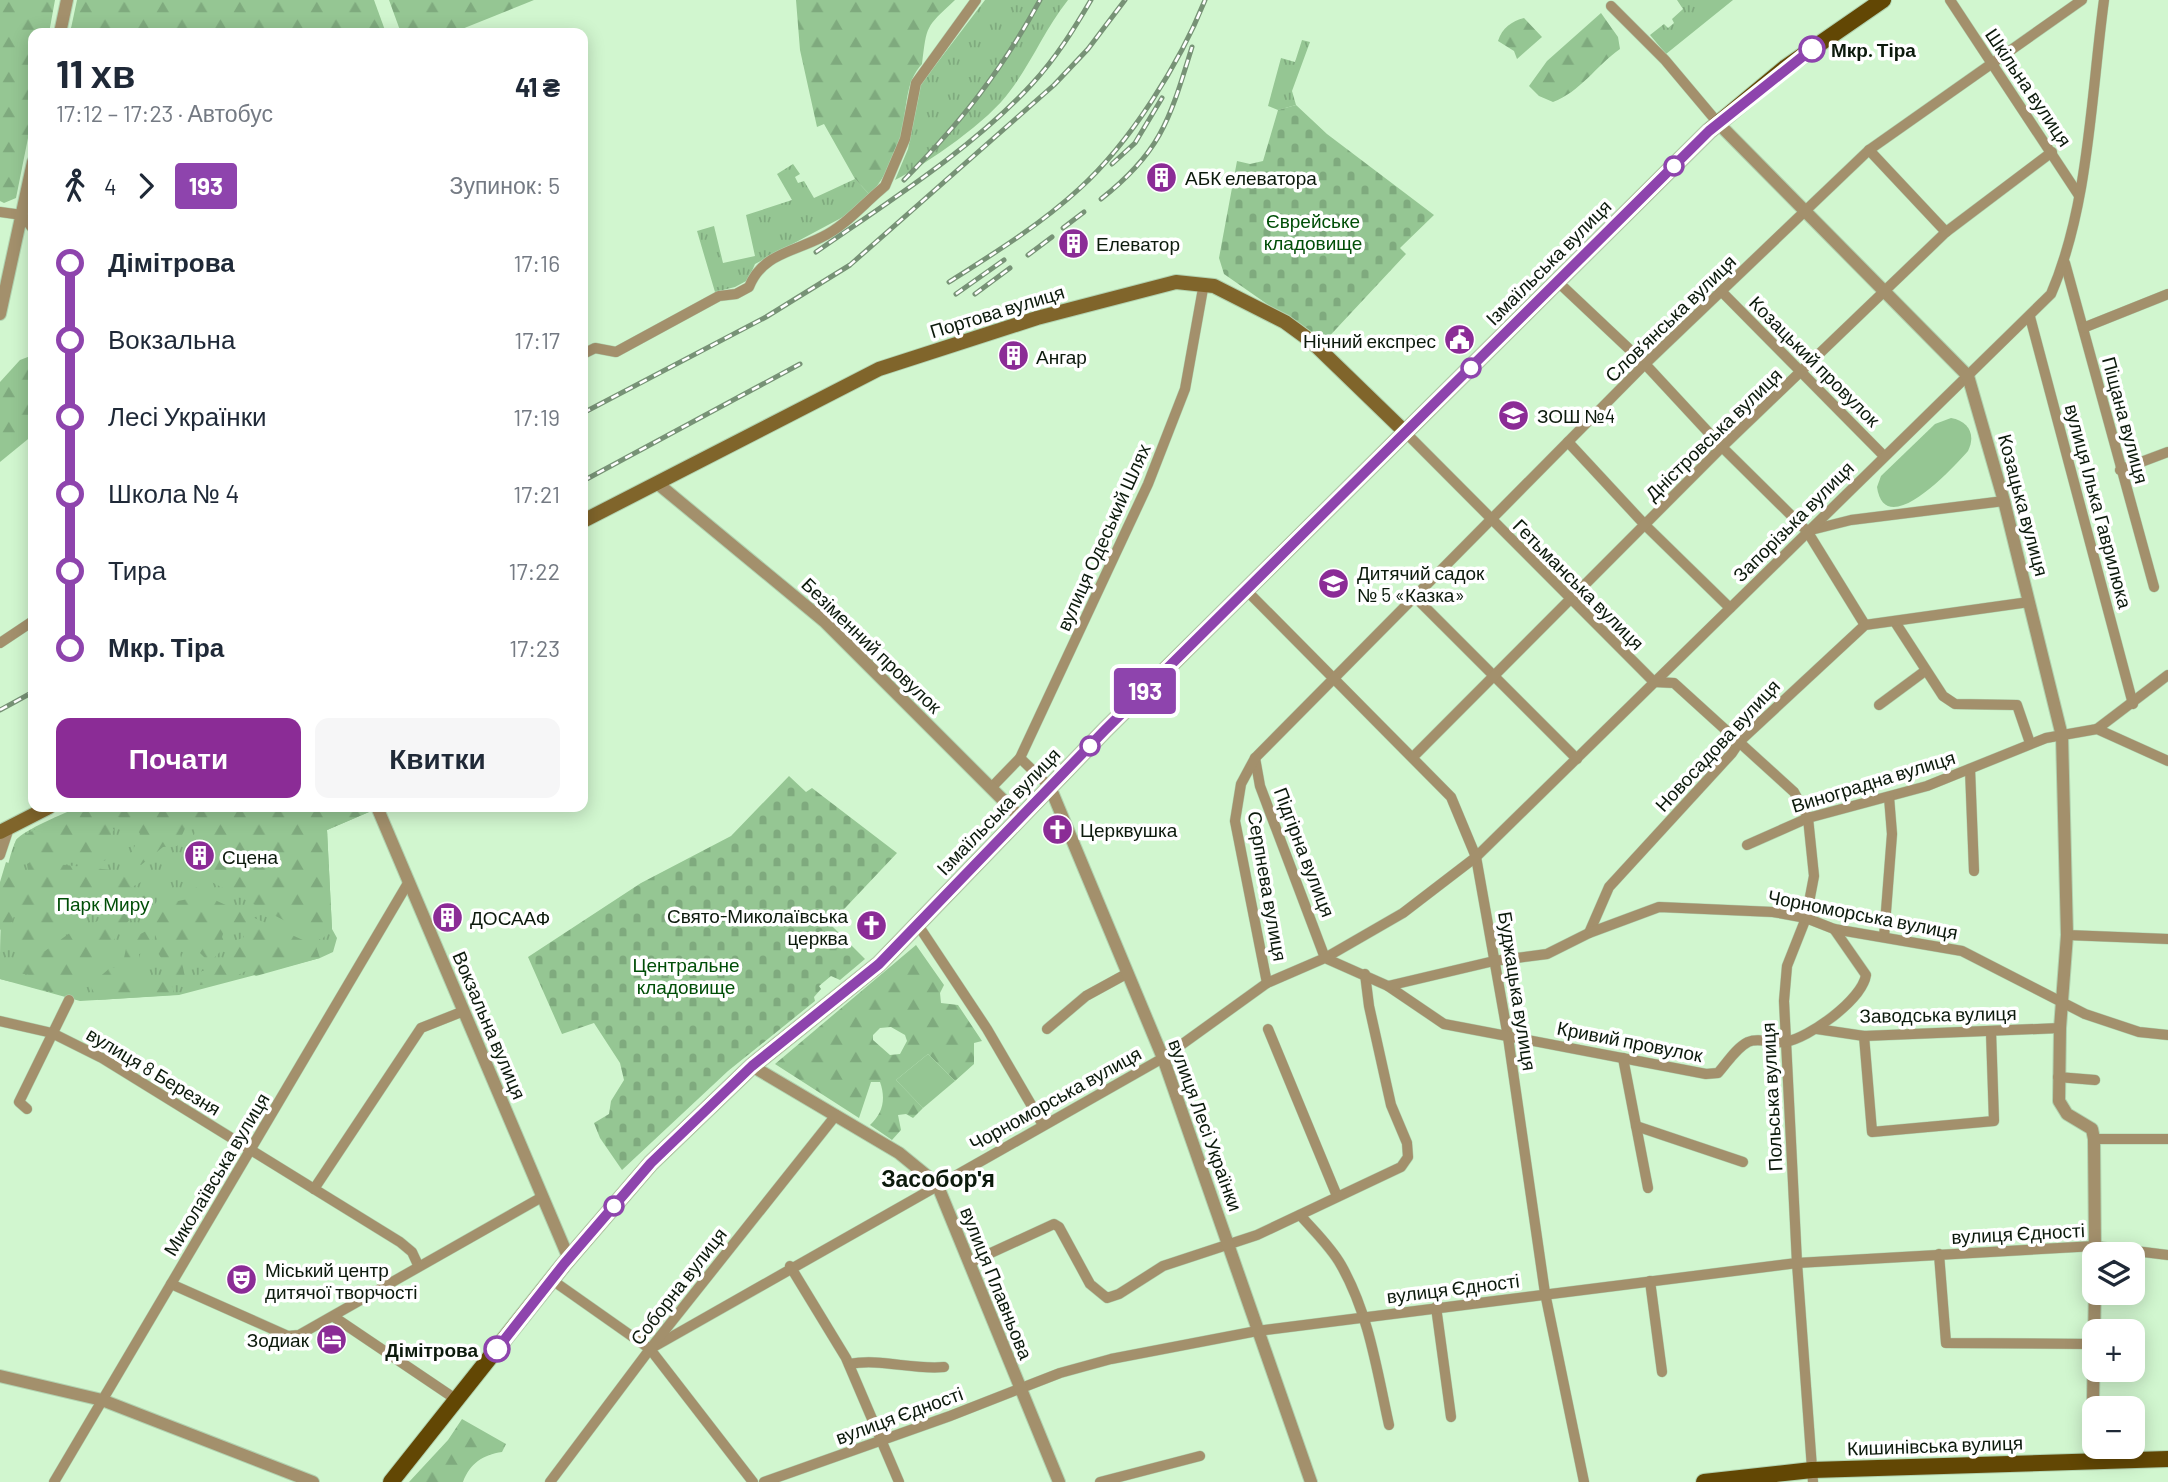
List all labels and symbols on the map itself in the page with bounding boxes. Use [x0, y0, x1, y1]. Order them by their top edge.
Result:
street label: Шкільна вулиця [1981, 24, 2077, 150]
marker: Мкр. Тіра [1799, 36, 1825, 62]
place label: Мкр. Тіра [1831, 38, 1916, 61]
unlabelled marker [1664, 156, 1684, 176]
building icon: АБК елеватора [1145, 160, 1179, 194]
place label: АБК елеватора [1185, 166, 1317, 189]
street label: Ізмаїльська вулиця [1480, 194, 1616, 330]
park label: Єврейське кладовище [1264, 209, 1362, 254]
building icon: Елеватор [1056, 226, 1090, 260]
place label: Елеватор [1096, 232, 1180, 255]
street label: Словʼянська вулиця [1600, 250, 1740, 386]
street label: Портова вулиця [927, 280, 1067, 342]
street label: Козацький провулок [1745, 291, 1886, 432]
public building icon: Нічний експрес [1442, 323, 1476, 357]
place label: Нічний експрес [1303, 329, 1436, 352]
building icon: Ангар [996, 339, 1030, 373]
place label: Ангар [1036, 345, 1087, 368]
street label: Піщана вулиця [2098, 354, 2154, 486]
unlabelled marker [1461, 358, 1481, 378]
street label: Дністровська вулиця [1640, 363, 1786, 505]
school or university icon: ЗОШ №4 [1497, 398, 1531, 432]
street label: вулиця Ілька Гаврилюка [2061, 401, 2137, 611]
place label: ЗОШ №4 [1537, 404, 1615, 427]
street label: Козацька вулиця [1994, 431, 2054, 579]
street label: вулиця Одеський Шлях [1051, 439, 1155, 634]
street label: Запорізька вулиця [1728, 456, 1858, 586]
street label: Гетьманська вулиця [1509, 514, 1649, 654]
place label: Дитячий садок № 5 «Казка» [1357, 561, 1485, 606]
school or university icon: Дитячий садок № 5 «Казка» [1317, 566, 1351, 600]
street label: Безіменний провулок [797, 572, 947, 718]
line badge: 193 [1105, 668, 1185, 714]
street label: Новосадова вулиця [1650, 674, 1784, 816]
unlabelled marker [1080, 736, 1100, 756]
street label: Ізмаїльська вулиця [931, 743, 1065, 879]
street label: Виноградна вулиця [1788, 745, 1958, 817]
street label: Підгірна вулиця [1270, 784, 1340, 920]
street label: Серпнева вулиця [1243, 809, 1293, 963]
church icon: Церквушка [1040, 812, 1074, 846]
place label: Церквушка [1080, 818, 1178, 841]
building icon: Сцена [182, 839, 216, 873]
place label: Сцена [222, 845, 278, 868]
street label: Чорноморська вулиця [1766, 884, 1960, 944]
park label: Парк Миру [56, 892, 150, 915]
building icon: ДОСААФ [430, 900, 464, 934]
place label: Свято-Миколаївська церква [667, 904, 848, 949]
place label: ДОСААФ [470, 906, 550, 929]
church icon: Свято-Миколаївська церква [854, 909, 888, 943]
street label: Буджацька вулиця [1494, 910, 1542, 1072]
street label: Вокзальна вулиця [448, 948, 532, 1102]
park label: Центральне кладовище [633, 953, 740, 998]
street label: Заводська вулиця [1859, 1001, 2017, 1027]
street label: Кривий провулок [1555, 1016, 1705, 1067]
street label: вулиця 8 Березня [83, 1022, 225, 1120]
street label: Польська вулиця [1756, 1022, 1786, 1172]
street label: вулиця Лесі Українки [1164, 1036, 1248, 1214]
street label: Чорноморська вулиця [965, 1041, 1145, 1155]
street label: Миколаївська вулиця [158, 1088, 274, 1260]
district label: Засобор'я [881, 1164, 995, 1192]
unlabelled marker [604, 1196, 624, 1216]
street label: вулиця Плавньова [956, 1203, 1038, 1363]
street label: вулиця Єдності [1951, 1218, 2085, 1248]
street label: Соборна вулиця [625, 1223, 731, 1349]
place label: Міський центр дитячої творчості [265, 1258, 417, 1303]
theatre icon: Міський центр дитячої творчості [225, 1263, 259, 1297]
street label: вулиця Єдності [1385, 1268, 1521, 1308]
hotel icon: Зодиак [315, 1322, 349, 1356]
place label: Зодиак [247, 1328, 310, 1351]
marker: Дімітрова [484, 1336, 510, 1362]
place label: Дімітрова [385, 1338, 478, 1361]
street label: вулиця Єдності [832, 1381, 966, 1449]
street label: Кишинівська вулиця [1847, 1430, 2023, 1460]

